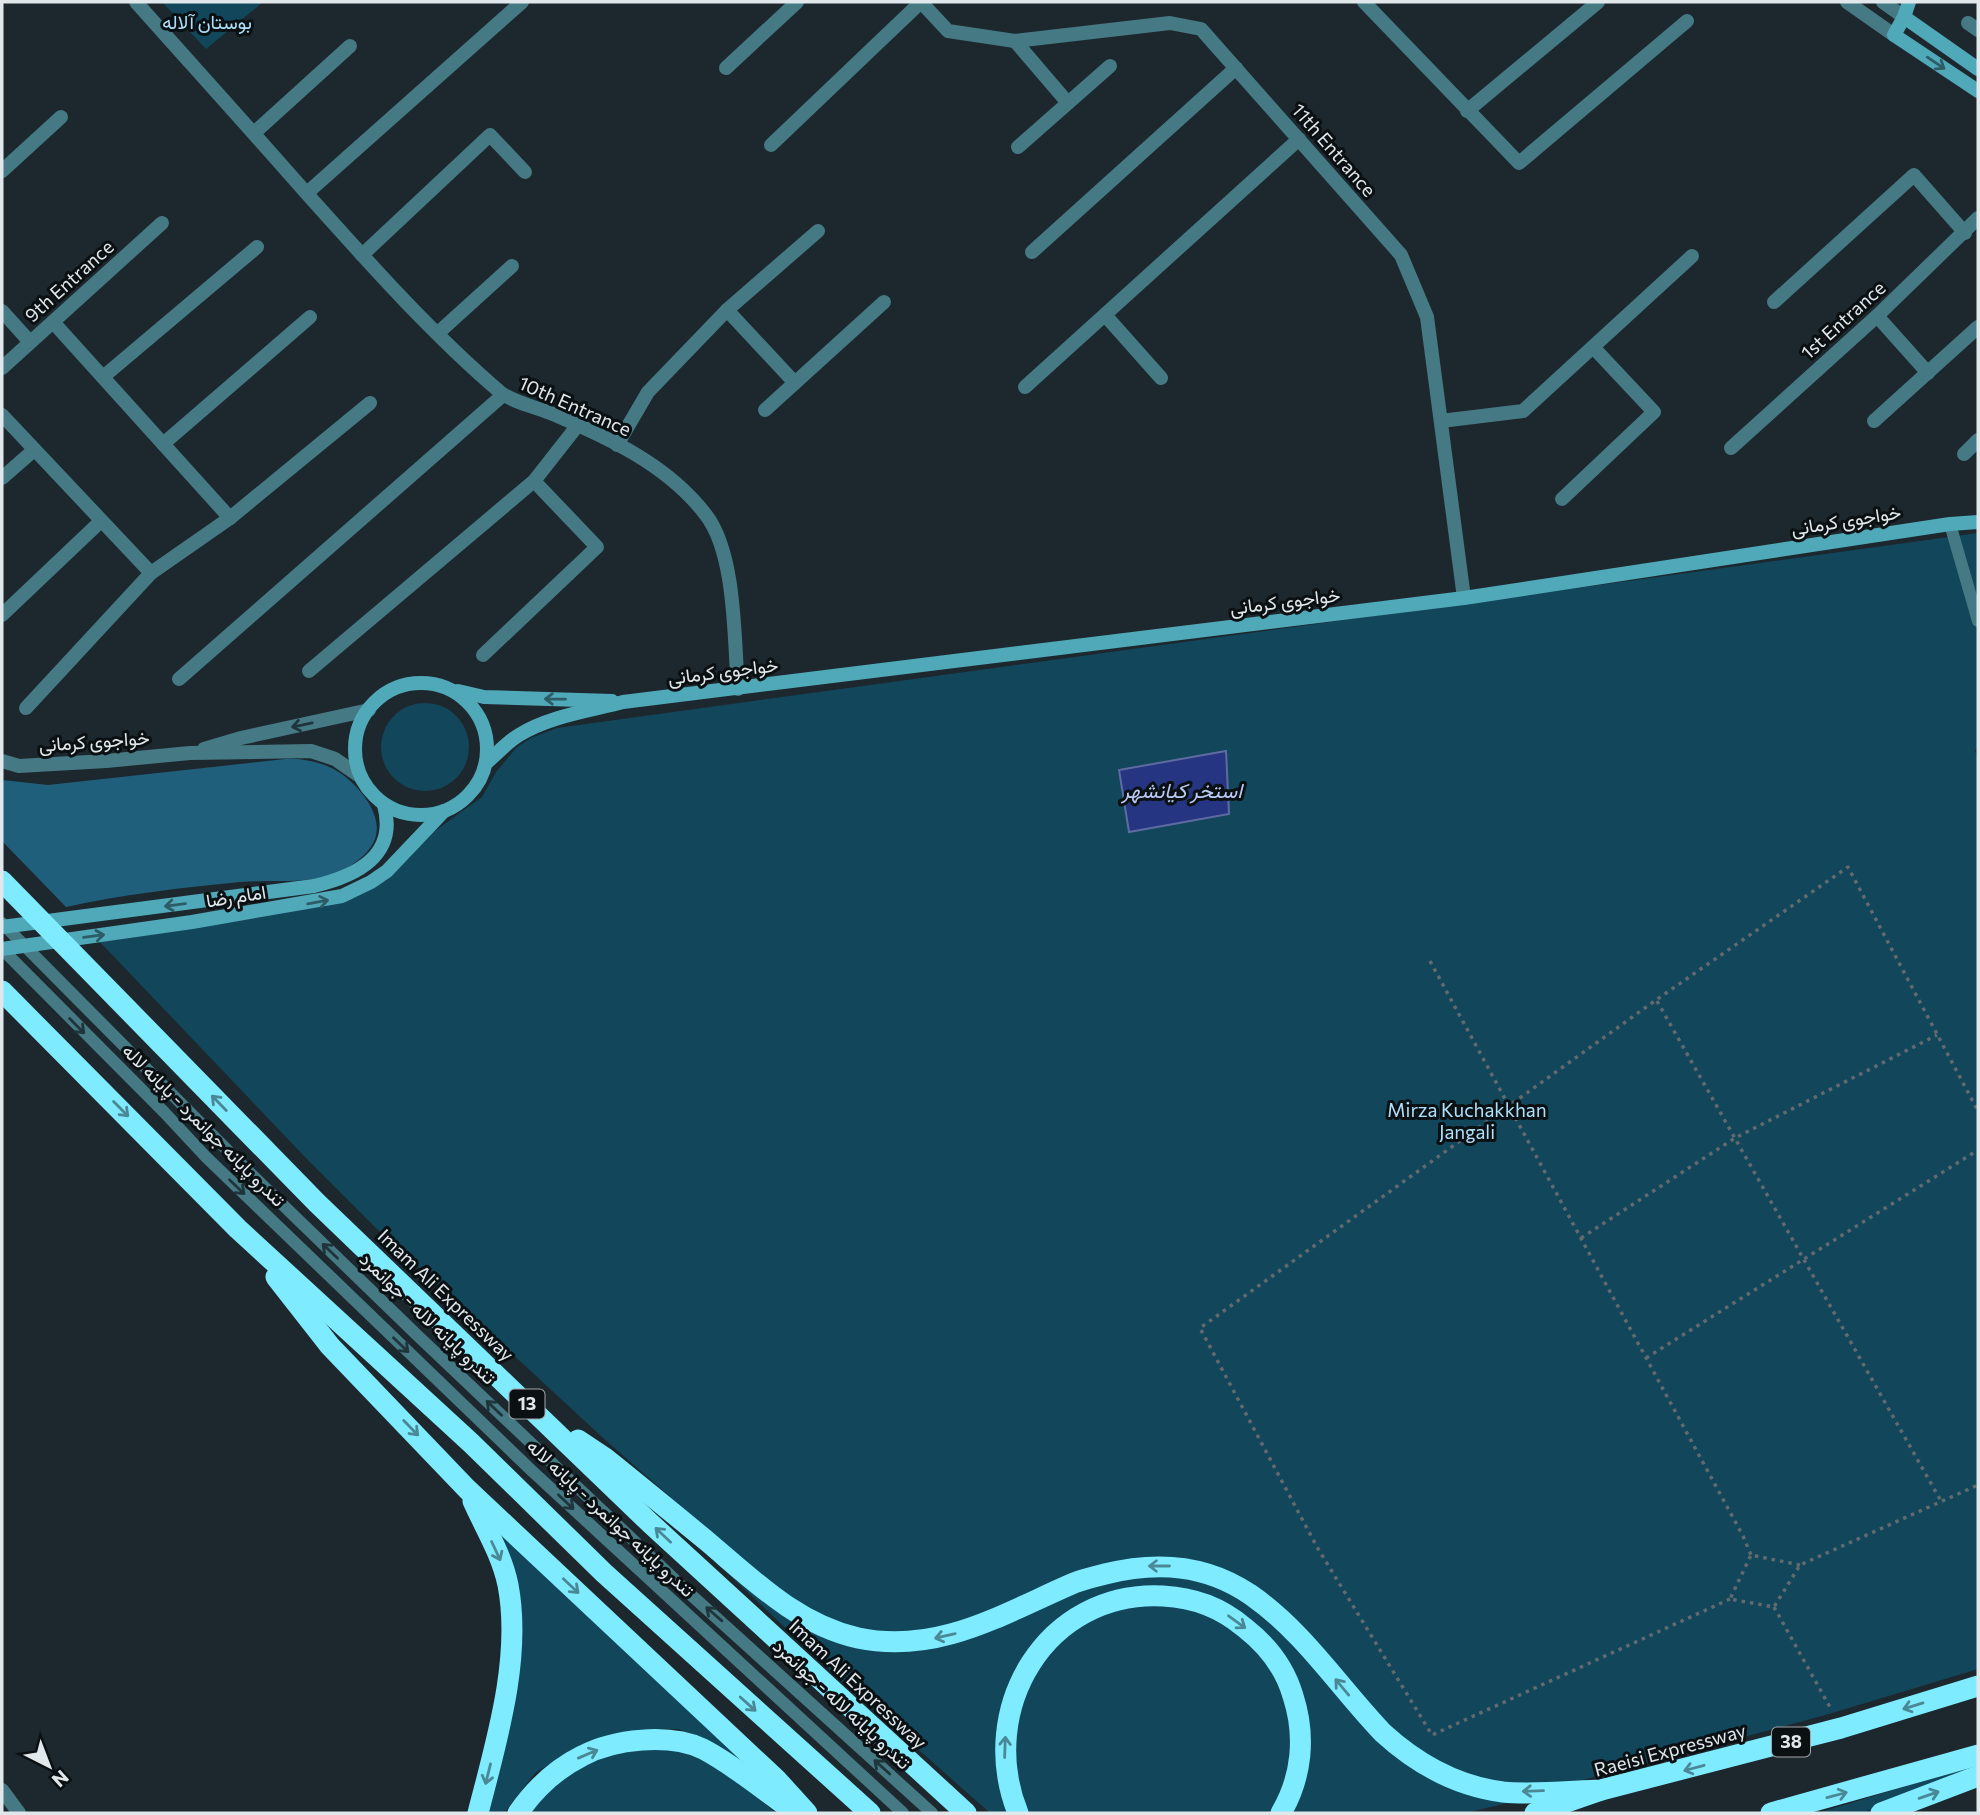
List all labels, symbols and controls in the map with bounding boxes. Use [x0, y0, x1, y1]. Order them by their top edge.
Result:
park label: بوستان آلاله [162, 10, 252, 34]
one-way arrow [1926, 55, 1945, 70]
street label: 11th Entrance [1288, 98, 1381, 201]
street label: 9th Entrance [20, 235, 118, 326]
street label: 1st Entrance [1796, 276, 1890, 364]
street label: 10th Entrance [516, 371, 635, 441]
street label: خواجوی کرمانی [1789, 499, 1903, 541]
street label: خواجوی کرمانی [1228, 582, 1342, 620]
street label: خواجوی کرمانی [666, 652, 780, 690]
one-way arrow [544, 692, 567, 706]
one-way arrow [291, 719, 314, 733]
street label: خواجوی کرمانی [38, 725, 150, 757]
water label: استخر کیانشهر [1120, 777, 1244, 804]
street label: امام رضا [204, 879, 268, 914]
one-way arrow [307, 894, 329, 908]
one-way arrow [164, 899, 187, 912]
one-way arrow [82, 929, 105, 942]
one-way arrow [69, 1017, 86, 1034]
street label: تندرو پایانه جوانمرد - پایانه لاله [116, 1038, 291, 1213]
one-way arrow [211, 1095, 228, 1112]
park label: Mirza Kuchakkhan Jangali [1387, 1098, 1547, 1143]
one-way arrow [112, 1100, 129, 1117]
one-way arrow [229, 1179, 246, 1196]
street label: Imam Ali Expressway [374, 1224, 519, 1366]
one-way arrow [322, 1242, 339, 1259]
street label: تندرو پایانه لاله - جوانمرد [354, 1247, 501, 1391]
one-way arrow [392, 1337, 409, 1354]
road number: 13 [510, 1390, 544, 1419]
one-way arrow [486, 1400, 503, 1417]
one-way arrow [402, 1420, 419, 1437]
street label: تندرو پایانه جوانمرد - پایانه لاله [521, 1434, 700, 1604]
one-way arrow [557, 1494, 574, 1511]
one-way arrow [655, 1527, 672, 1544]
one-way arrow [490, 1540, 504, 1561]
one-way arrow [1148, 1559, 1171, 1573]
one-way arrow [562, 1578, 579, 1595]
one-way arrow [705, 1606, 723, 1622]
street label: Imam Ali Expressway [785, 1614, 932, 1754]
one-way arrow [1228, 1614, 1247, 1629]
one-way arrow [934, 1630, 957, 1643]
street label: تندرو پایانه لاله - جوانمرد [767, 1634, 916, 1776]
one-way arrow [1334, 1678, 1350, 1696]
one-way arrow [739, 1695, 756, 1712]
one-way arrow [1902, 1701, 1924, 1714]
street label: Raeisi Expressway [1591, 1718, 1748, 1781]
road number: 38 [1772, 1728, 1810, 1756]
north arrow [14, 1731, 84, 1801]
one-way arrow [999, 1736, 1012, 1759]
one-way arrow [576, 1747, 598, 1760]
one-way arrow [873, 1759, 891, 1775]
one-way arrow [481, 1762, 494, 1785]
one-way arrow [1683, 1762, 1706, 1775]
text: N [48, 1766, 74, 1792]
one-way arrow [1521, 1785, 1544, 1798]
one-way arrow [1825, 1788, 1847, 1801]
one-way arrow [1918, 1788, 1940, 1800]

